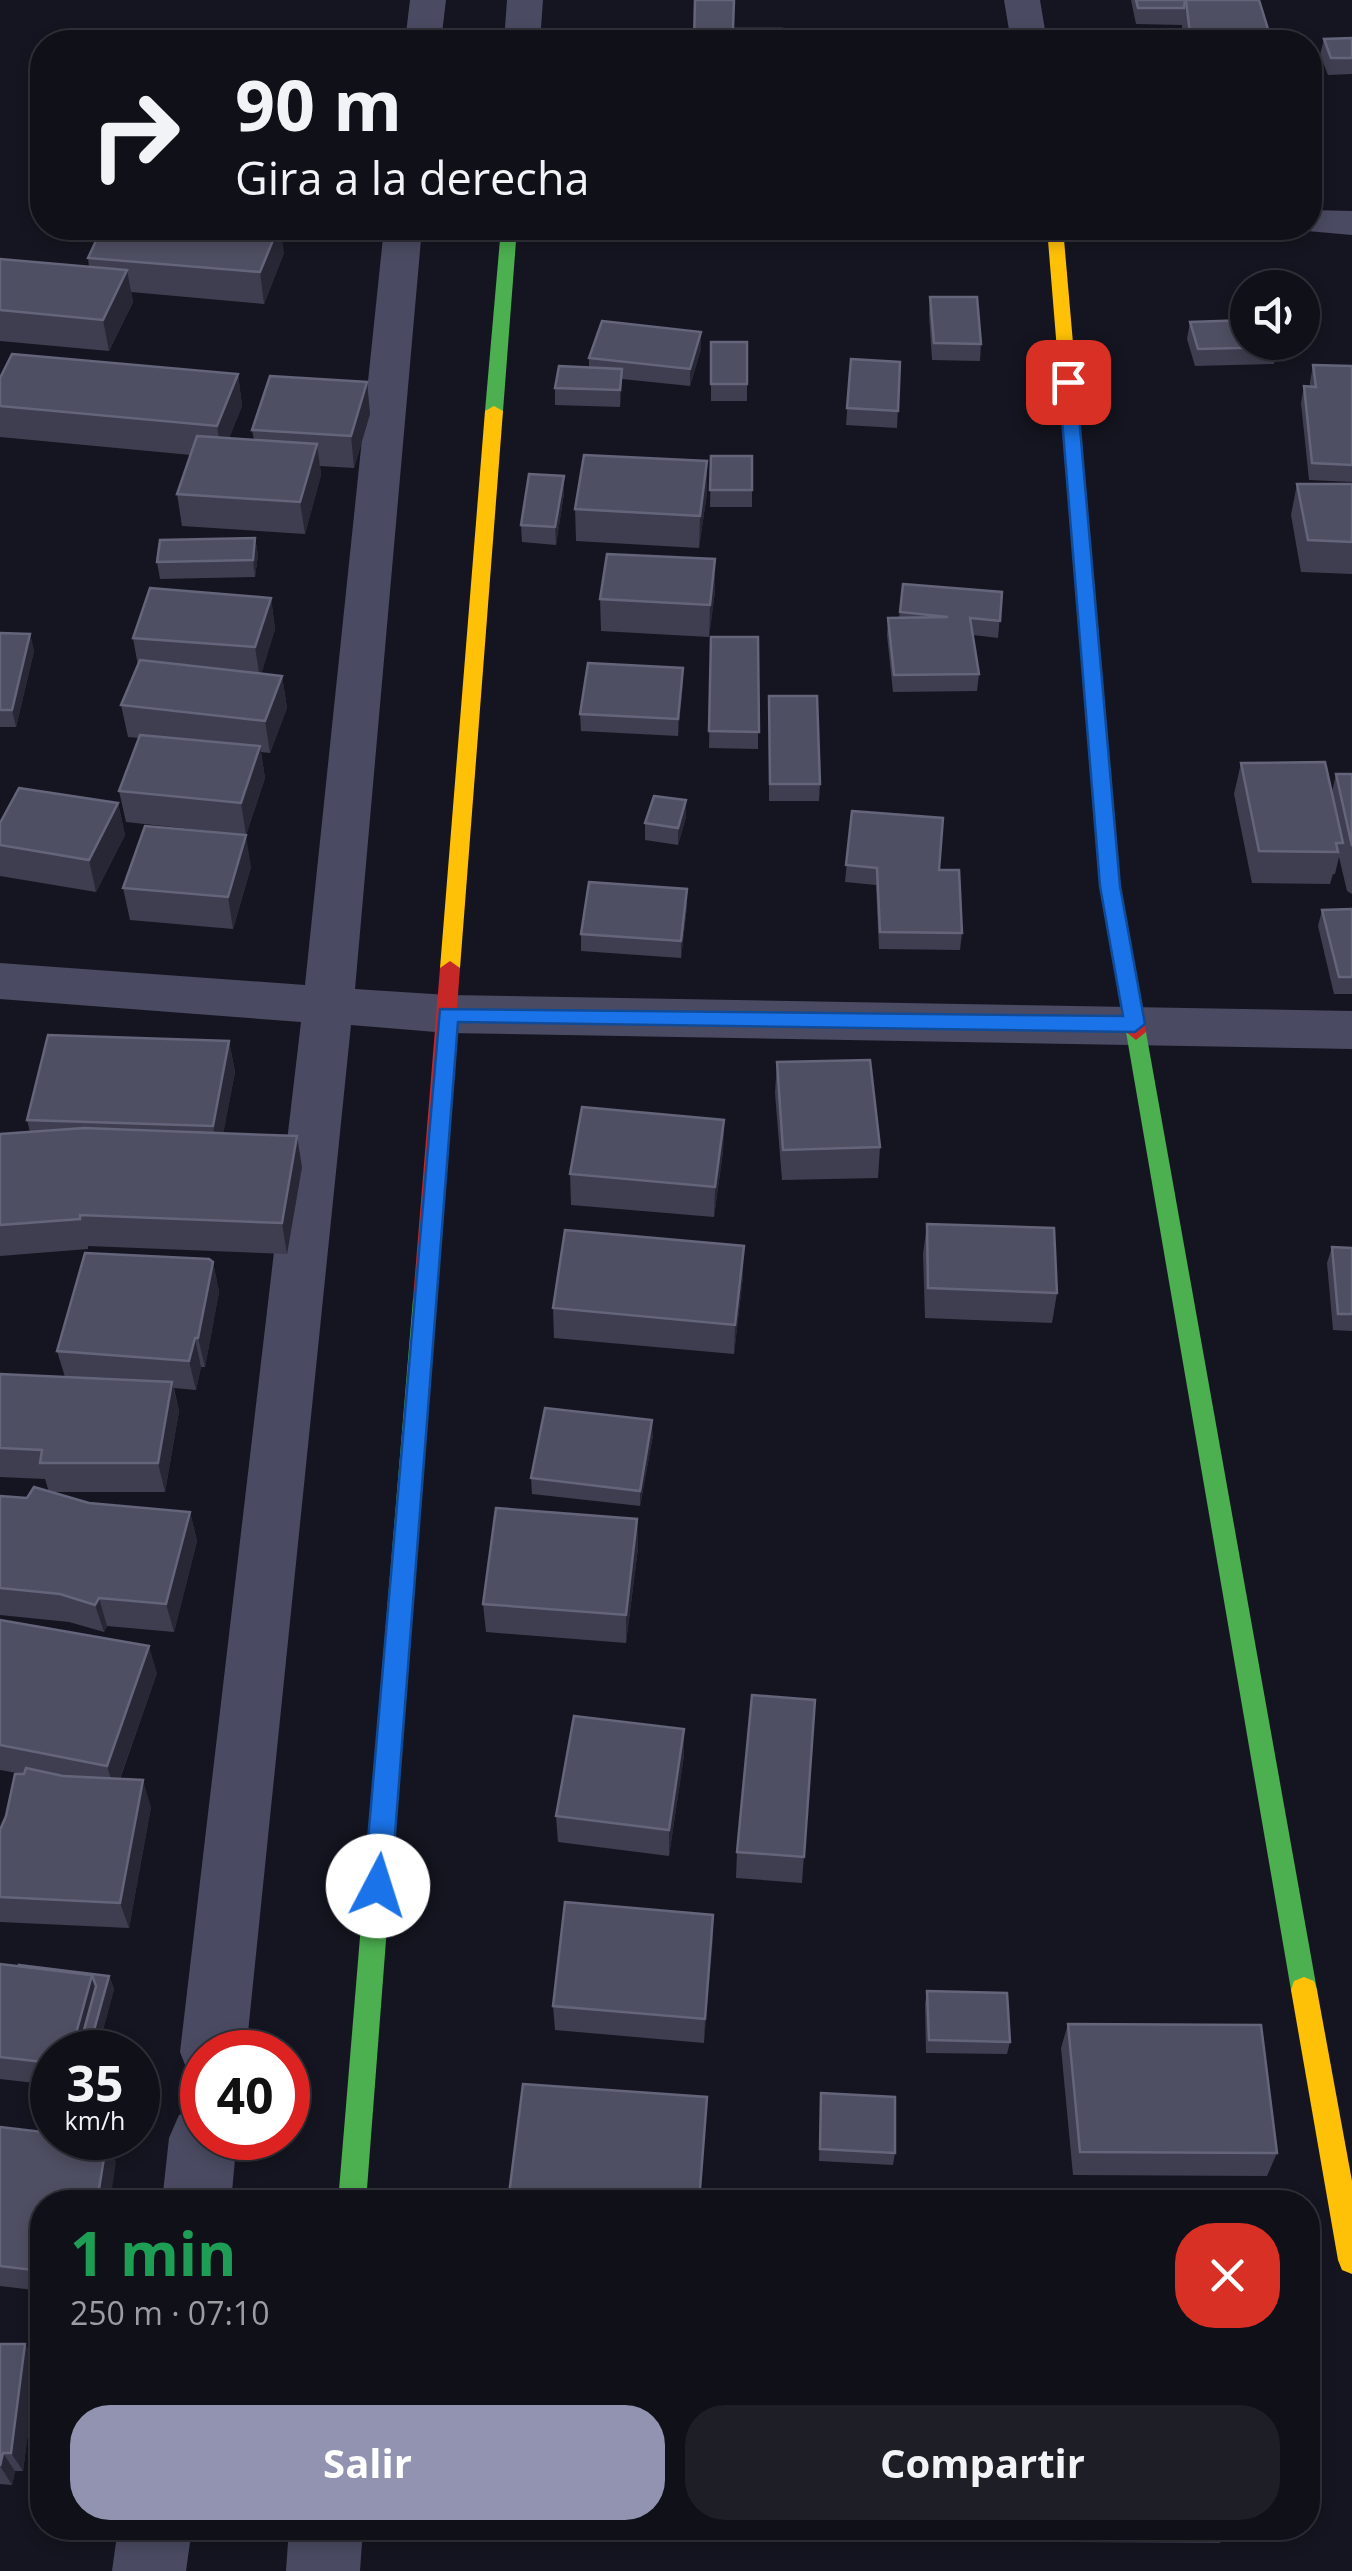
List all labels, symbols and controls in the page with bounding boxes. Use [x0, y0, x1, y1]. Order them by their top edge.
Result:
text: 90 m [235, 56, 402, 152]
icon: right [70, 70, 200, 200]
text: Gira a la derecha [235, 147, 590, 208]
map controls [1230, 270, 1320, 360]
button: sound [1230, 270, 1320, 360]
pin [1026, 340, 1111, 425]
icon: arrive [1041, 355, 1096, 410]
position arrow [326, 1834, 430, 1938]
speed limit sign: 40 [180, 2030, 310, 2160]
text: 35 [66, 2049, 124, 2117]
text: km/h [65, 2103, 125, 2137]
text: 1 min [70, 2212, 237, 2294]
button: close [1175, 2223, 1280, 2328]
text: 250 m · 07:10 [70, 2291, 269, 2334]
button: Salir [70, 2405, 665, 2520]
button: Compartir [685, 2405, 1280, 2520]

